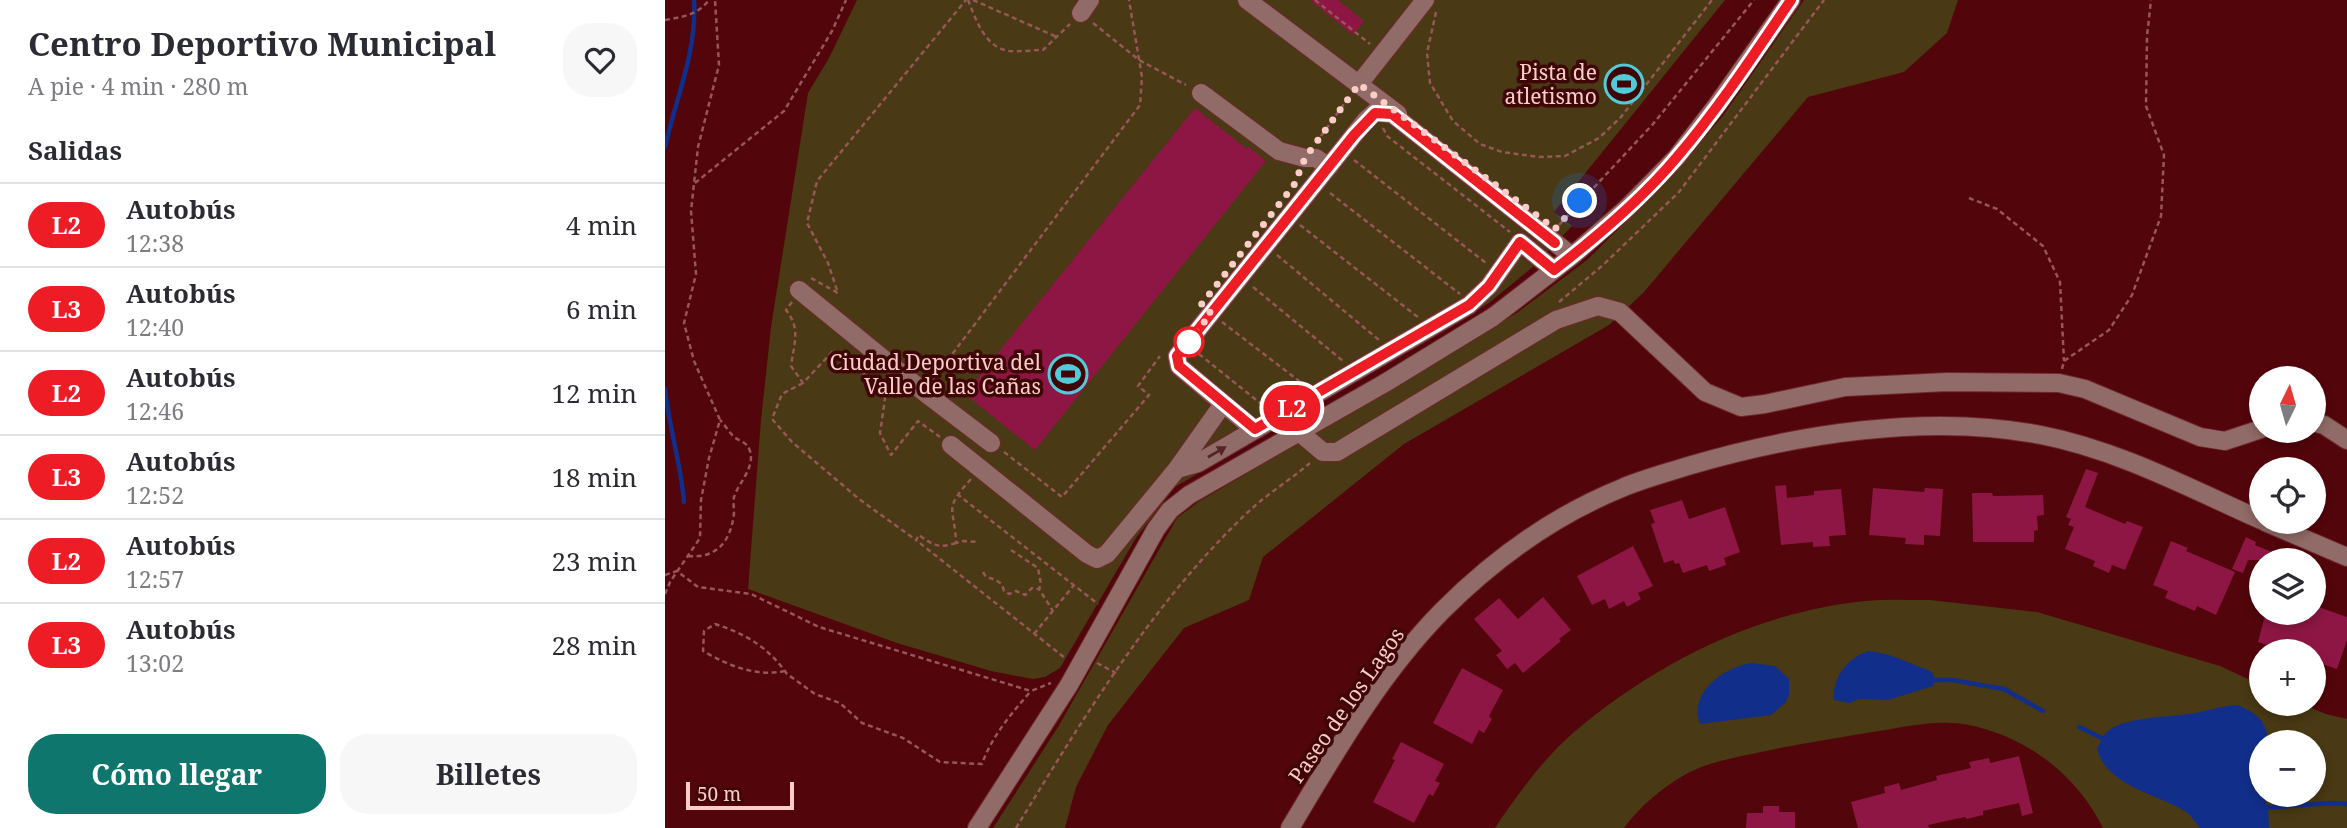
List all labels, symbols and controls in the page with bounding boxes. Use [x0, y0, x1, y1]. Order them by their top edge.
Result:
text: Centro Deportivo Municipal [28, 21, 496, 66]
button: heart [563, 23, 637, 97]
place label: Pista de atletismo [1504, 58, 1597, 110]
sports icon: Pista de atletismo [1603, 63, 1645, 105]
text: A pie · 4 min · 280 m [28, 70, 248, 102]
text: Salidas [28, 132, 122, 168]
your location [1562, 183, 1597, 218]
text: Autobús [126, 191, 236, 227]
text: 4 min [566, 207, 637, 243]
text: L2 [52, 208, 81, 241]
text: 12:38 [126, 227, 184, 259]
text: Autobús [126, 275, 236, 311]
text: 6 min [566, 291, 637, 327]
text: L3 [52, 292, 81, 325]
text: 12:40 [126, 311, 184, 343]
unlabelled marker [1174, 327, 1204, 357]
place label: Ciudad Deportiva del Valle de las Cañas [829, 348, 1041, 400]
sports icon: Ciudad Deportiva del Valle de las Cañas [1047, 353, 1089, 395]
text: Autobús [126, 359, 236, 395]
north arrow [2249, 366, 2326, 443]
map controls [2249, 366, 2326, 807]
text: 12 min [552, 375, 637, 411]
text: L2 [52, 376, 81, 409]
line badge: L2 [1261, 385, 1323, 431]
text: L2 [1277, 391, 1307, 424]
text: 12:46 [126, 395, 184, 427]
text: Autobús [126, 443, 236, 479]
one-way arrow [1208, 445, 1227, 458]
button: locate [2249, 457, 2326, 534]
text: 18 min [552, 459, 637, 495]
text: L3 [52, 460, 81, 493]
text: 12:52 [126, 479, 184, 511]
text: Autobús [126, 527, 236, 563]
text: 23 min [552, 543, 637, 579]
text: L2 [52, 544, 81, 577]
button: layers [2249, 548, 2326, 625]
text: 12:57 [126, 563, 184, 595]
text: Autobús [126, 611, 236, 647]
street label: Paseo de los Lagos [1282, 622, 1410, 788]
text: 28 min [552, 627, 637, 663]
text: L3 [52, 628, 81, 661]
button: + [2249, 639, 2326, 716]
text: 13:02 [126, 647, 184, 679]
button: − [2249, 730, 2326, 807]
button: Cómo llegar [28, 734, 326, 814]
button: Billetes [340, 734, 637, 814]
scale bar [686, 779, 795, 811]
text: 50 m [697, 781, 741, 807]

